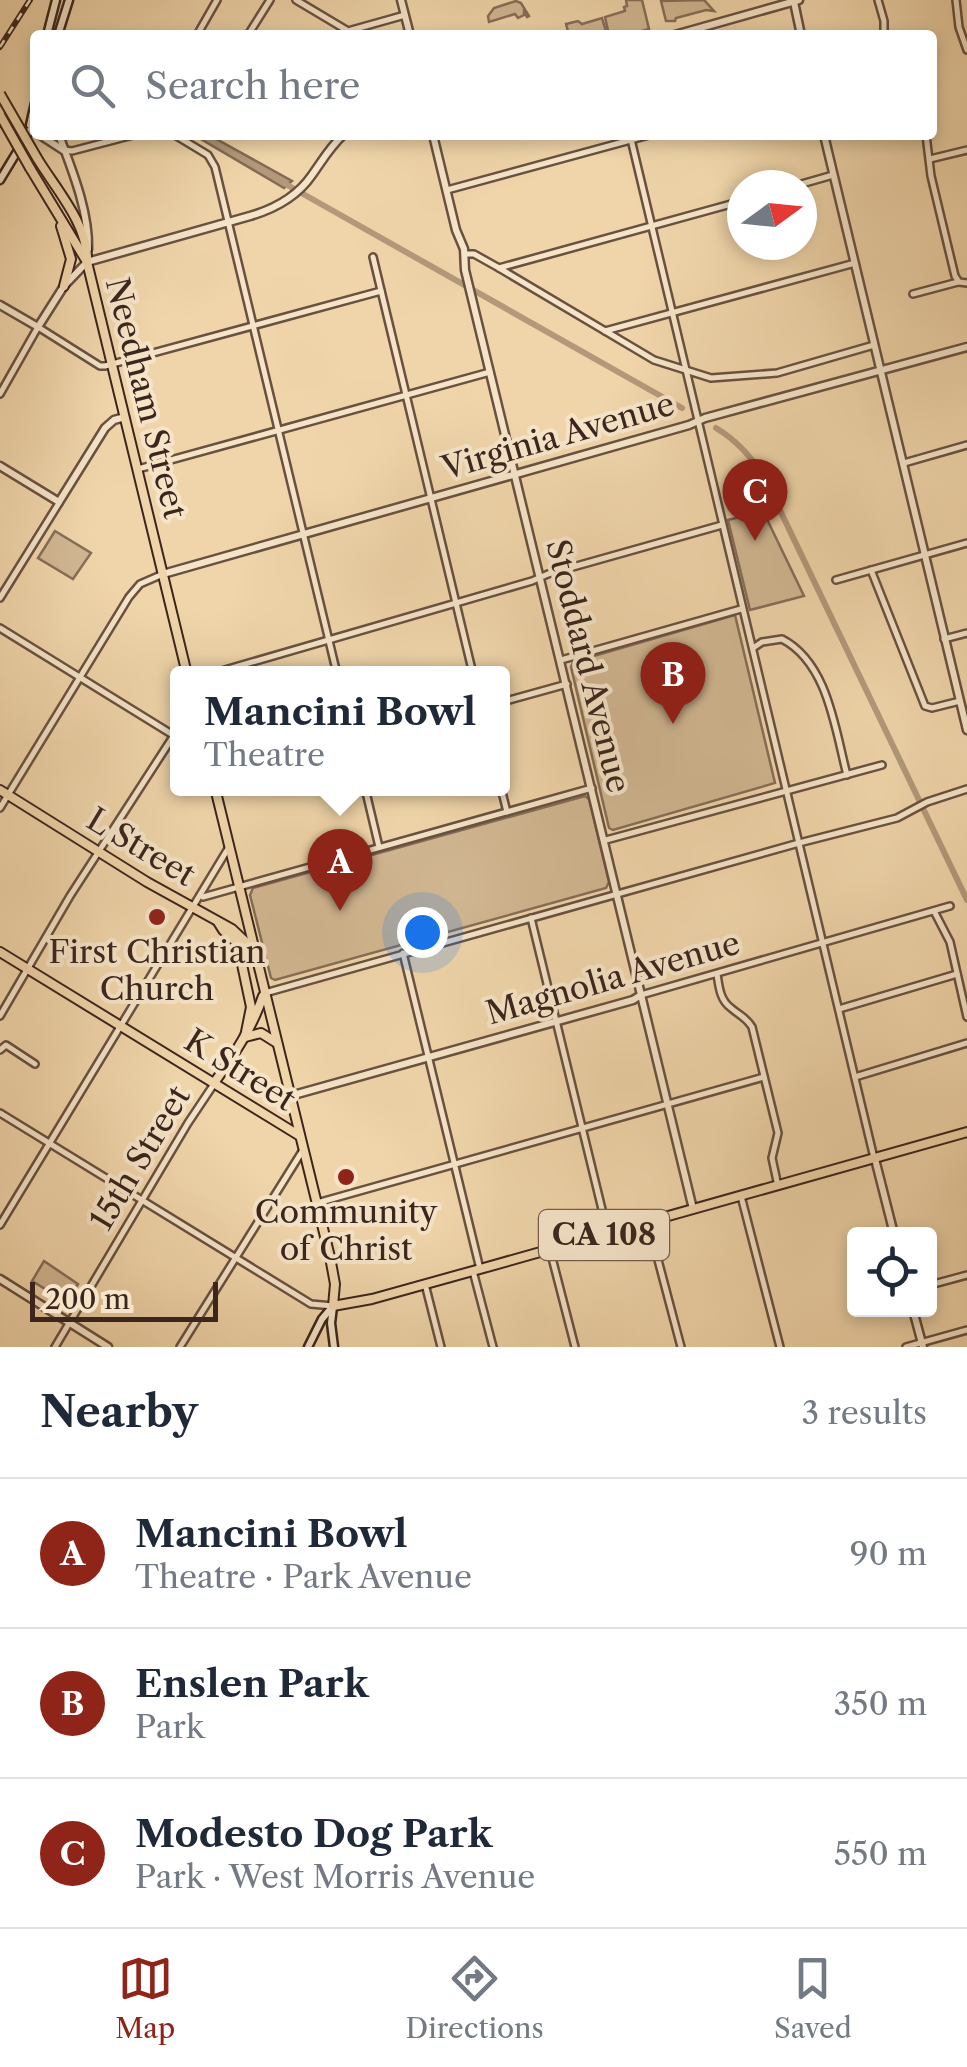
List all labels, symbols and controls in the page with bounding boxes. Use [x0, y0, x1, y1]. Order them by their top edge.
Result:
search box [30, 30, 937, 140]
icon: search [65, 58, 120, 113]
text: Search here [145, 62, 360, 109]
north arrow [727, 170, 817, 260]
street label: Needham Street [98, 273, 195, 523]
street label: Virginia Avenue [436, 384, 679, 488]
pin: C [722, 458, 788, 541]
street label: Stoddard Avenue [538, 535, 639, 796]
pin: B [640, 642, 706, 724]
popup [170, 666, 510, 796]
text: Mancini Bowl [204, 688, 476, 735]
text: Theatre [204, 735, 325, 774]
street label: L Street [80, 799, 203, 894]
pin: A [308, 828, 372, 911]
marker: First Christian Church [146, 906, 168, 928]
your location [397, 907, 448, 958]
street label: Magnolia Avenue [481, 923, 744, 1032]
place label: First Christian Church [48, 932, 266, 1008]
street label: K Street [178, 1020, 303, 1119]
street label: 15th Street [81, 1078, 198, 1237]
marker: Community of Christ [335, 1166, 357, 1188]
place label: Community of Christ [255, 1192, 438, 1268]
road number: CA 108 [539, 1210, 669, 1260]
map controls [847, 1227, 937, 1317]
button: locate [847, 1227, 937, 1317]
scale bar [30, 1277, 218, 1322]
text: 200 m [45, 1282, 130, 1316]
text: Nearby [40, 1386, 198, 1438]
text: 3 results [801, 1393, 927, 1432]
text: Mancini Bowl [135, 1510, 408, 1557]
text: A [60, 1534, 85, 1573]
text: 90 m [850, 1534, 927, 1573]
text: Theatre · Park Avenue [135, 1557, 472, 1596]
text: Enslen Park [135, 1660, 369, 1707]
text: B [61, 1684, 84, 1723]
text: 350 m [833, 1684, 927, 1723]
text: Park [135, 1707, 205, 1746]
text: Modesto Dog Park [135, 1810, 493, 1857]
text: C [60, 1834, 85, 1873]
text: 550 m [834, 1834, 927, 1873]
text: Park · West Morris Avenue [135, 1857, 535, 1896]
tab: Map [115, 1951, 175, 2045]
tab: Directions [405, 1951, 544, 2045]
tab: Saved [774, 1951, 852, 2045]

